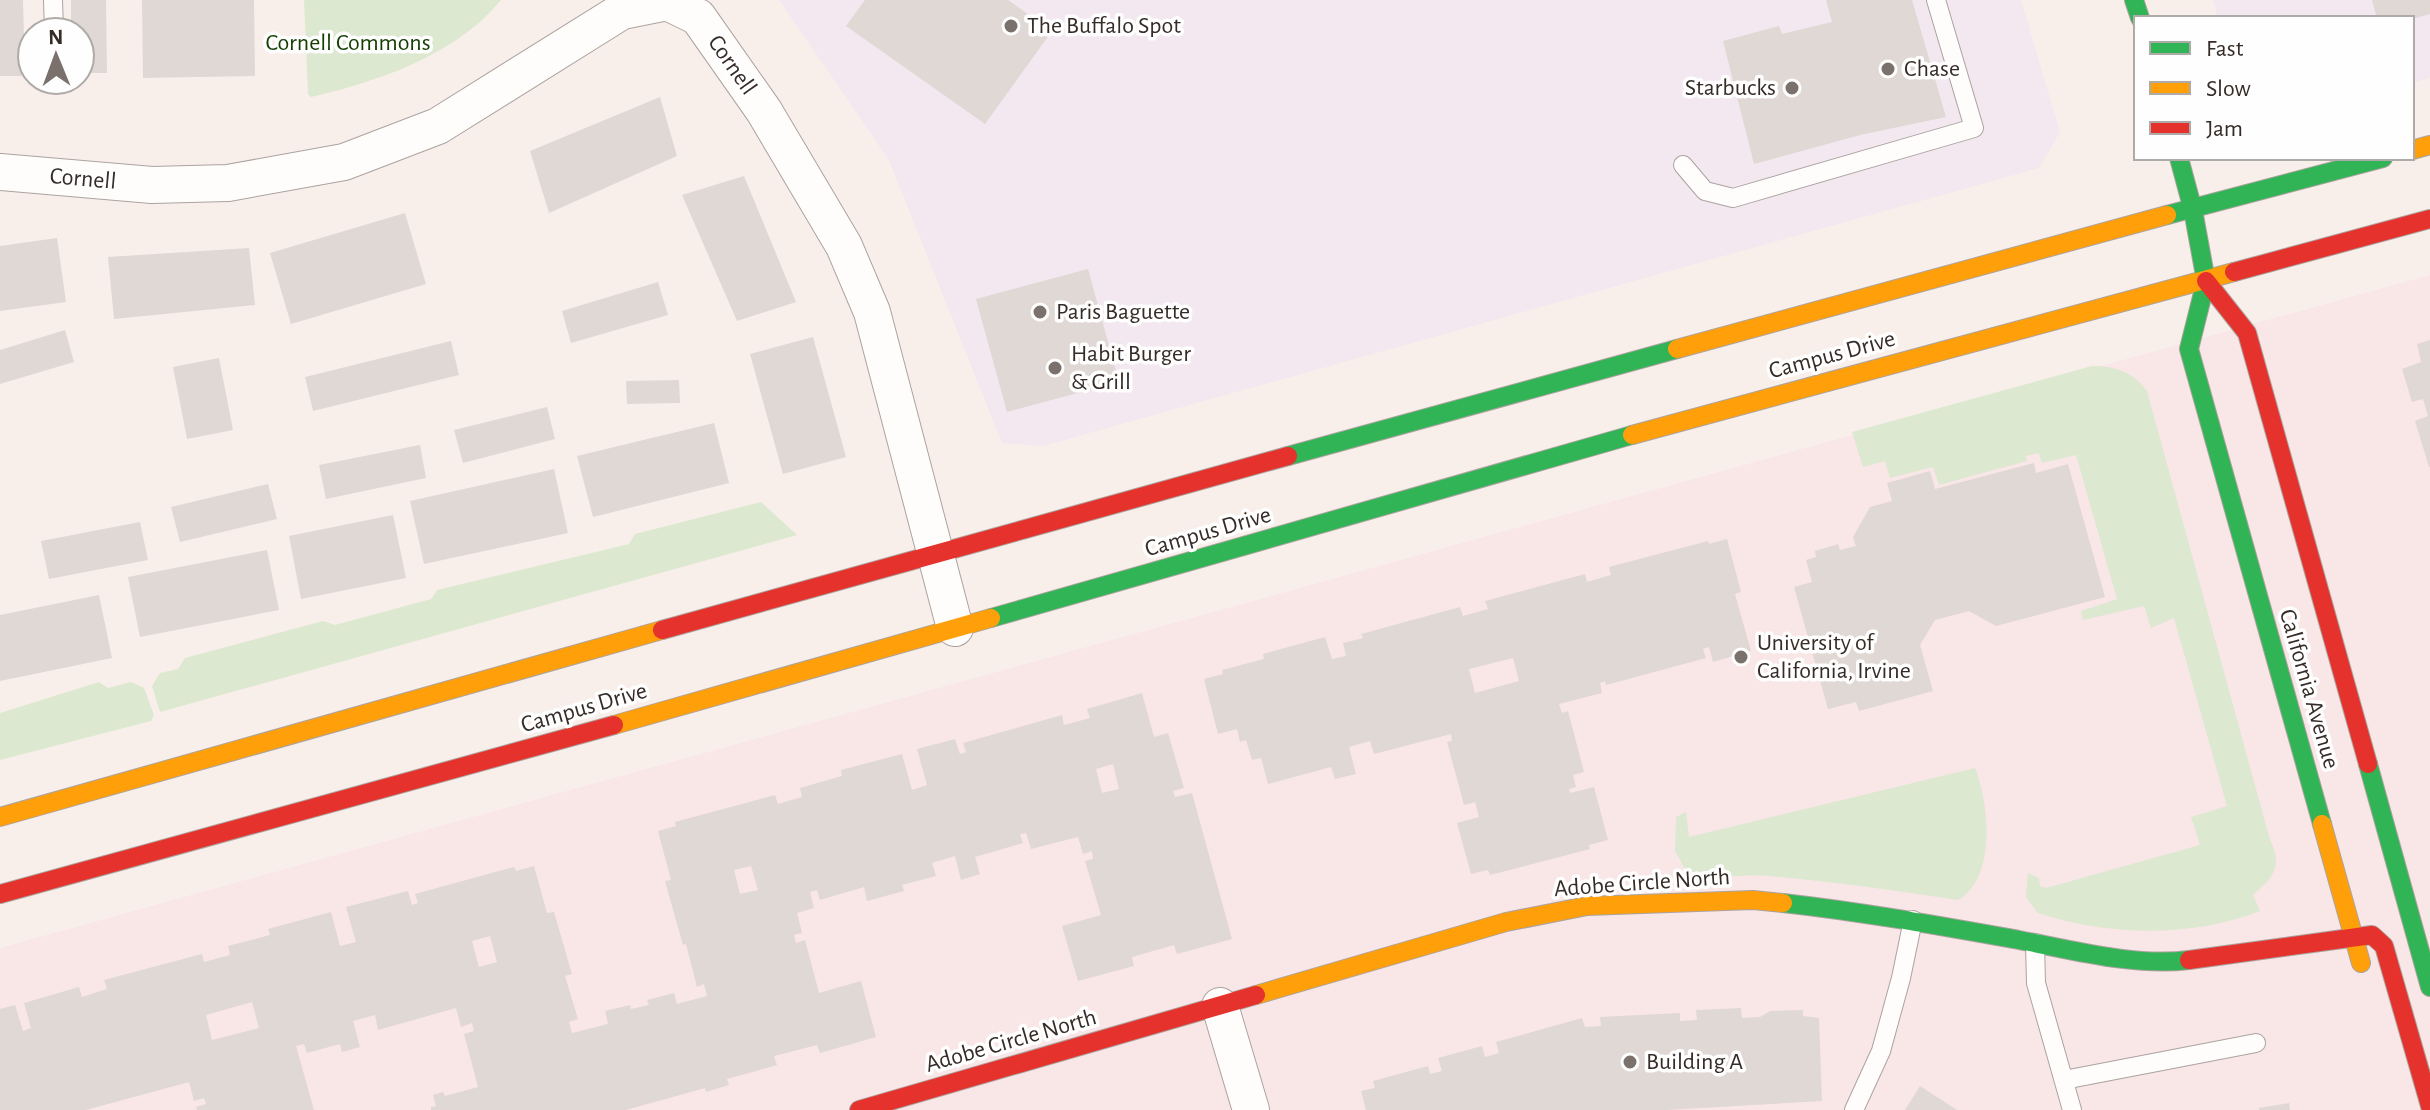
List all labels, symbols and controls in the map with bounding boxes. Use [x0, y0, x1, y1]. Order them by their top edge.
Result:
place label: The Buffalo Spot [1027, 14, 1181, 38]
north arrow [16, 16, 96, 96]
legend [2134, 16, 2414, 160]
marker: The Buffalo Spot [1002, 17, 1020, 35]
text: N [48, 26, 64, 48]
park label: Cornell Commons [265, 31, 431, 55]
street label: Cornell [703, 31, 761, 99]
text: Fast [2206, 37, 2244, 61]
place label: Chase [1904, 57, 1960, 81]
marker: Chase [1879, 60, 1897, 78]
place label: Starbucks [1685, 76, 1776, 100]
text: Slow [2206, 77, 2251, 101]
marker: Starbucks [1783, 79, 1801, 97]
text: Jam [2206, 117, 2243, 141]
street label: Cornell [49, 164, 117, 194]
place label: Paris Baguette [1056, 300, 1190, 324]
marker: Paris Baguette [1031, 303, 1049, 321]
street label: Campus Drive [1766, 327, 1898, 383]
place label: Habit Burger & Grill [1071, 342, 1191, 394]
marker: Habit Burger & Grill [1046, 359, 1064, 377]
street label: Campus Drive [1142, 503, 1274, 561]
street label: California Avenue [2275, 607, 2343, 771]
place label: University of California, Irvine [1757, 631, 1911, 683]
marker: University of California, Irvine [1732, 648, 1750, 666]
street label: Campus Drive [518, 679, 650, 737]
street label: Adobe Circle North [1553, 865, 1731, 901]
street label: Adobe Circle North [923, 1005, 1099, 1077]
place label: Building A [1646, 1050, 1743, 1074]
marker: Building A [1621, 1053, 1639, 1071]

